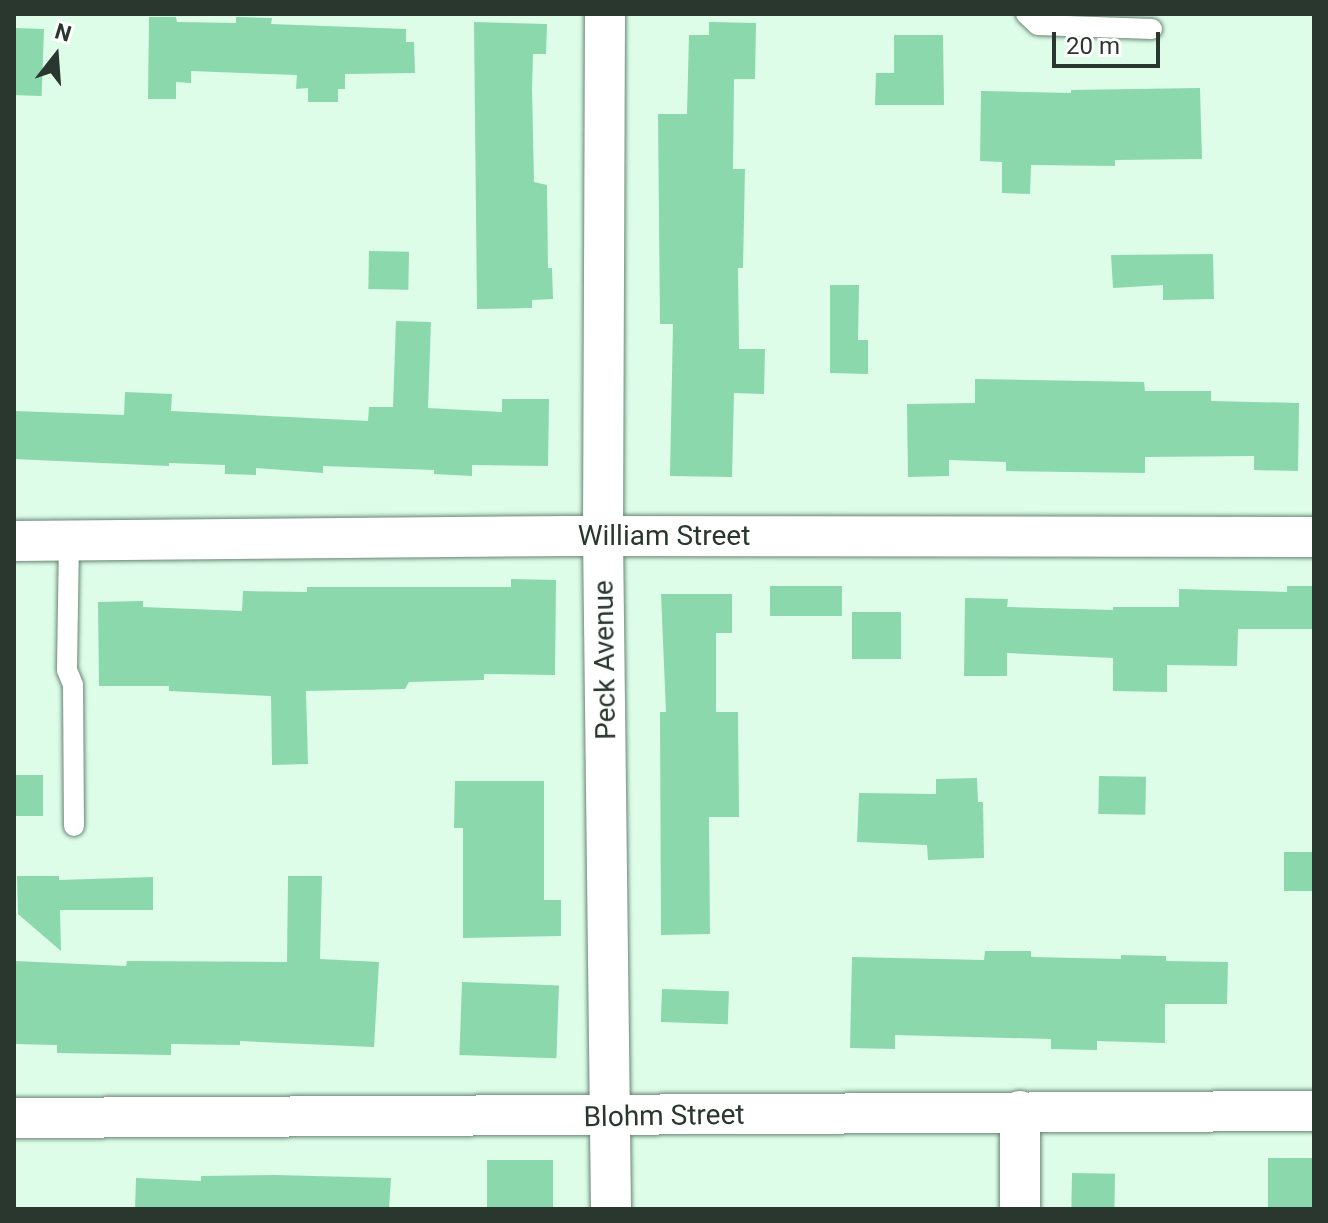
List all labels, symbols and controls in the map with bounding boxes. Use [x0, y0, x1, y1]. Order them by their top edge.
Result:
north arrow [16, 16, 96, 96]
scale bar [1056, 16, 1164, 66]
text: N [52, 18, 74, 47]
text: 20 m [1066, 32, 1120, 60]
street label: William Street [578, 519, 750, 553]
street label: Peck Avenue [587, 580, 623, 740]
street label: Blohm Street [583, 1098, 745, 1134]

